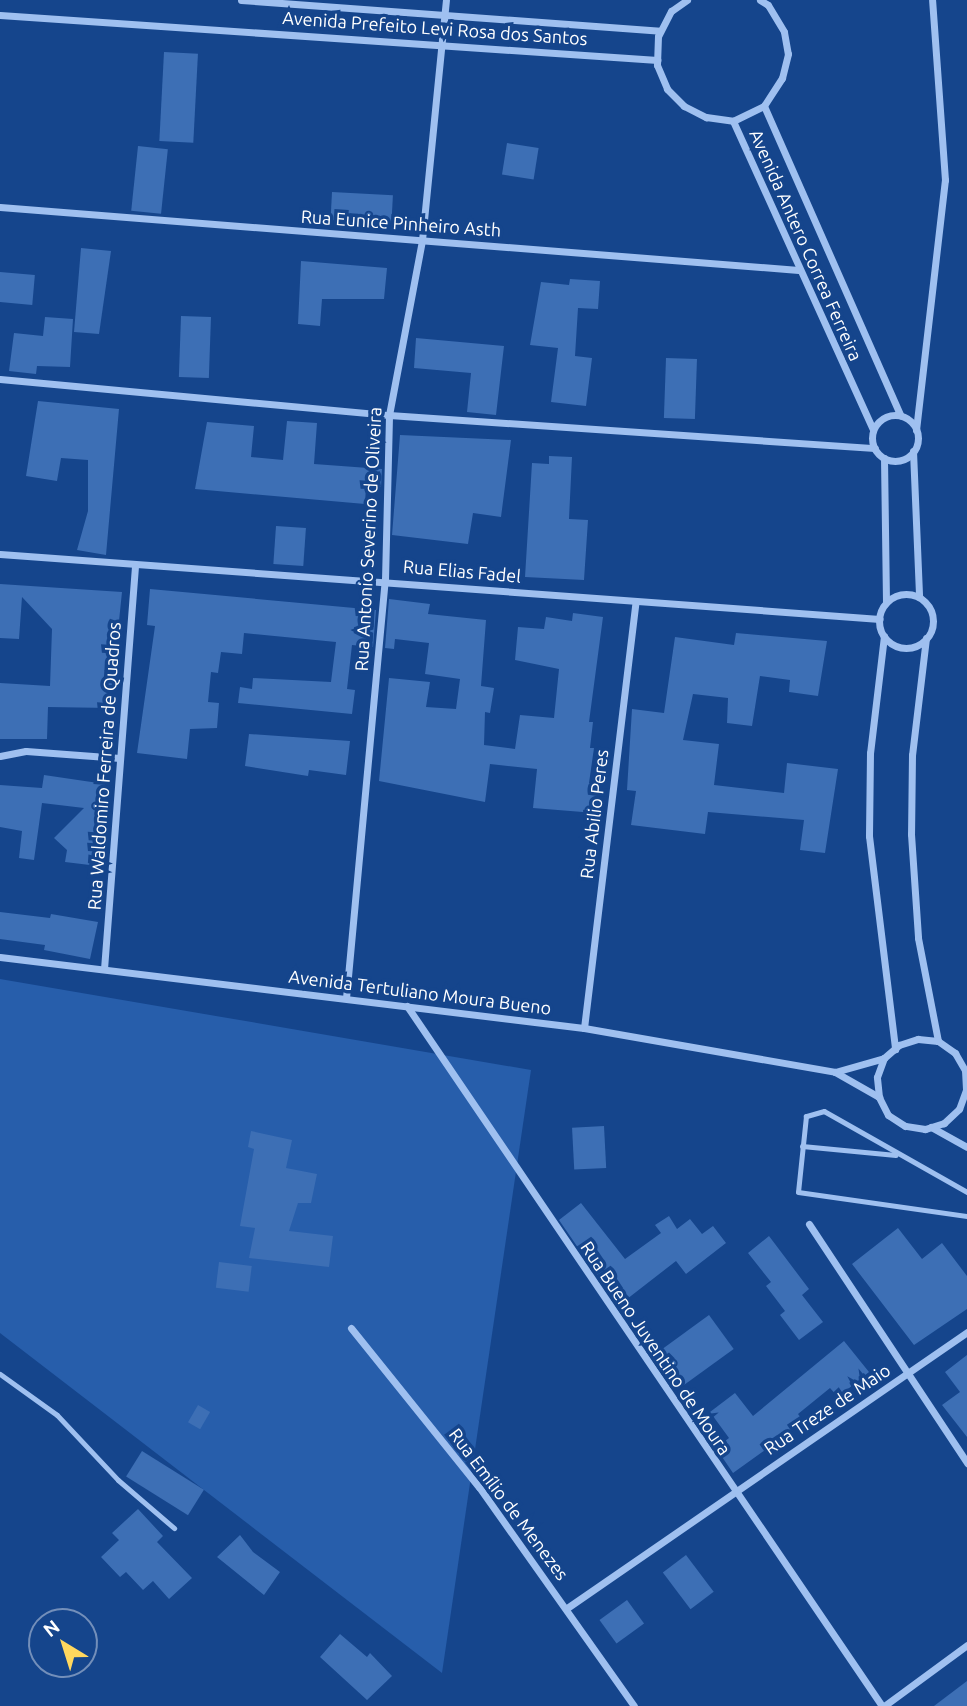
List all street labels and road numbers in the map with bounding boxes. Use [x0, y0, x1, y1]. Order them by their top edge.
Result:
street label: Avenida Prefeito Levi Rosa dos Santos [282, 7, 588, 49]
street label: Avenida Antero Correa Ferreira [745, 126, 867, 364]
street label: Rua Eunice Pinheiro Asth [300, 205, 502, 241]
street label: Rua Antonio Severino de Oliveira [350, 406, 386, 672]
street label: Rua Elias Fadel [402, 555, 522, 587]
street label: Rua Waldomiro Ferreira de Quadros [83, 621, 125, 911]
street label: Rua Abilio Peres [575, 748, 613, 880]
street label: Avenida Tertuliano Moura Bueno [288, 965, 552, 1019]
street label: Rua Bueno Juventino de Moura [576, 1237, 736, 1459]
street label: Rua Treze de Maio [760, 1359, 894, 1459]
street label: Rua Emílio de Menezes [445, 1424, 573, 1584]

